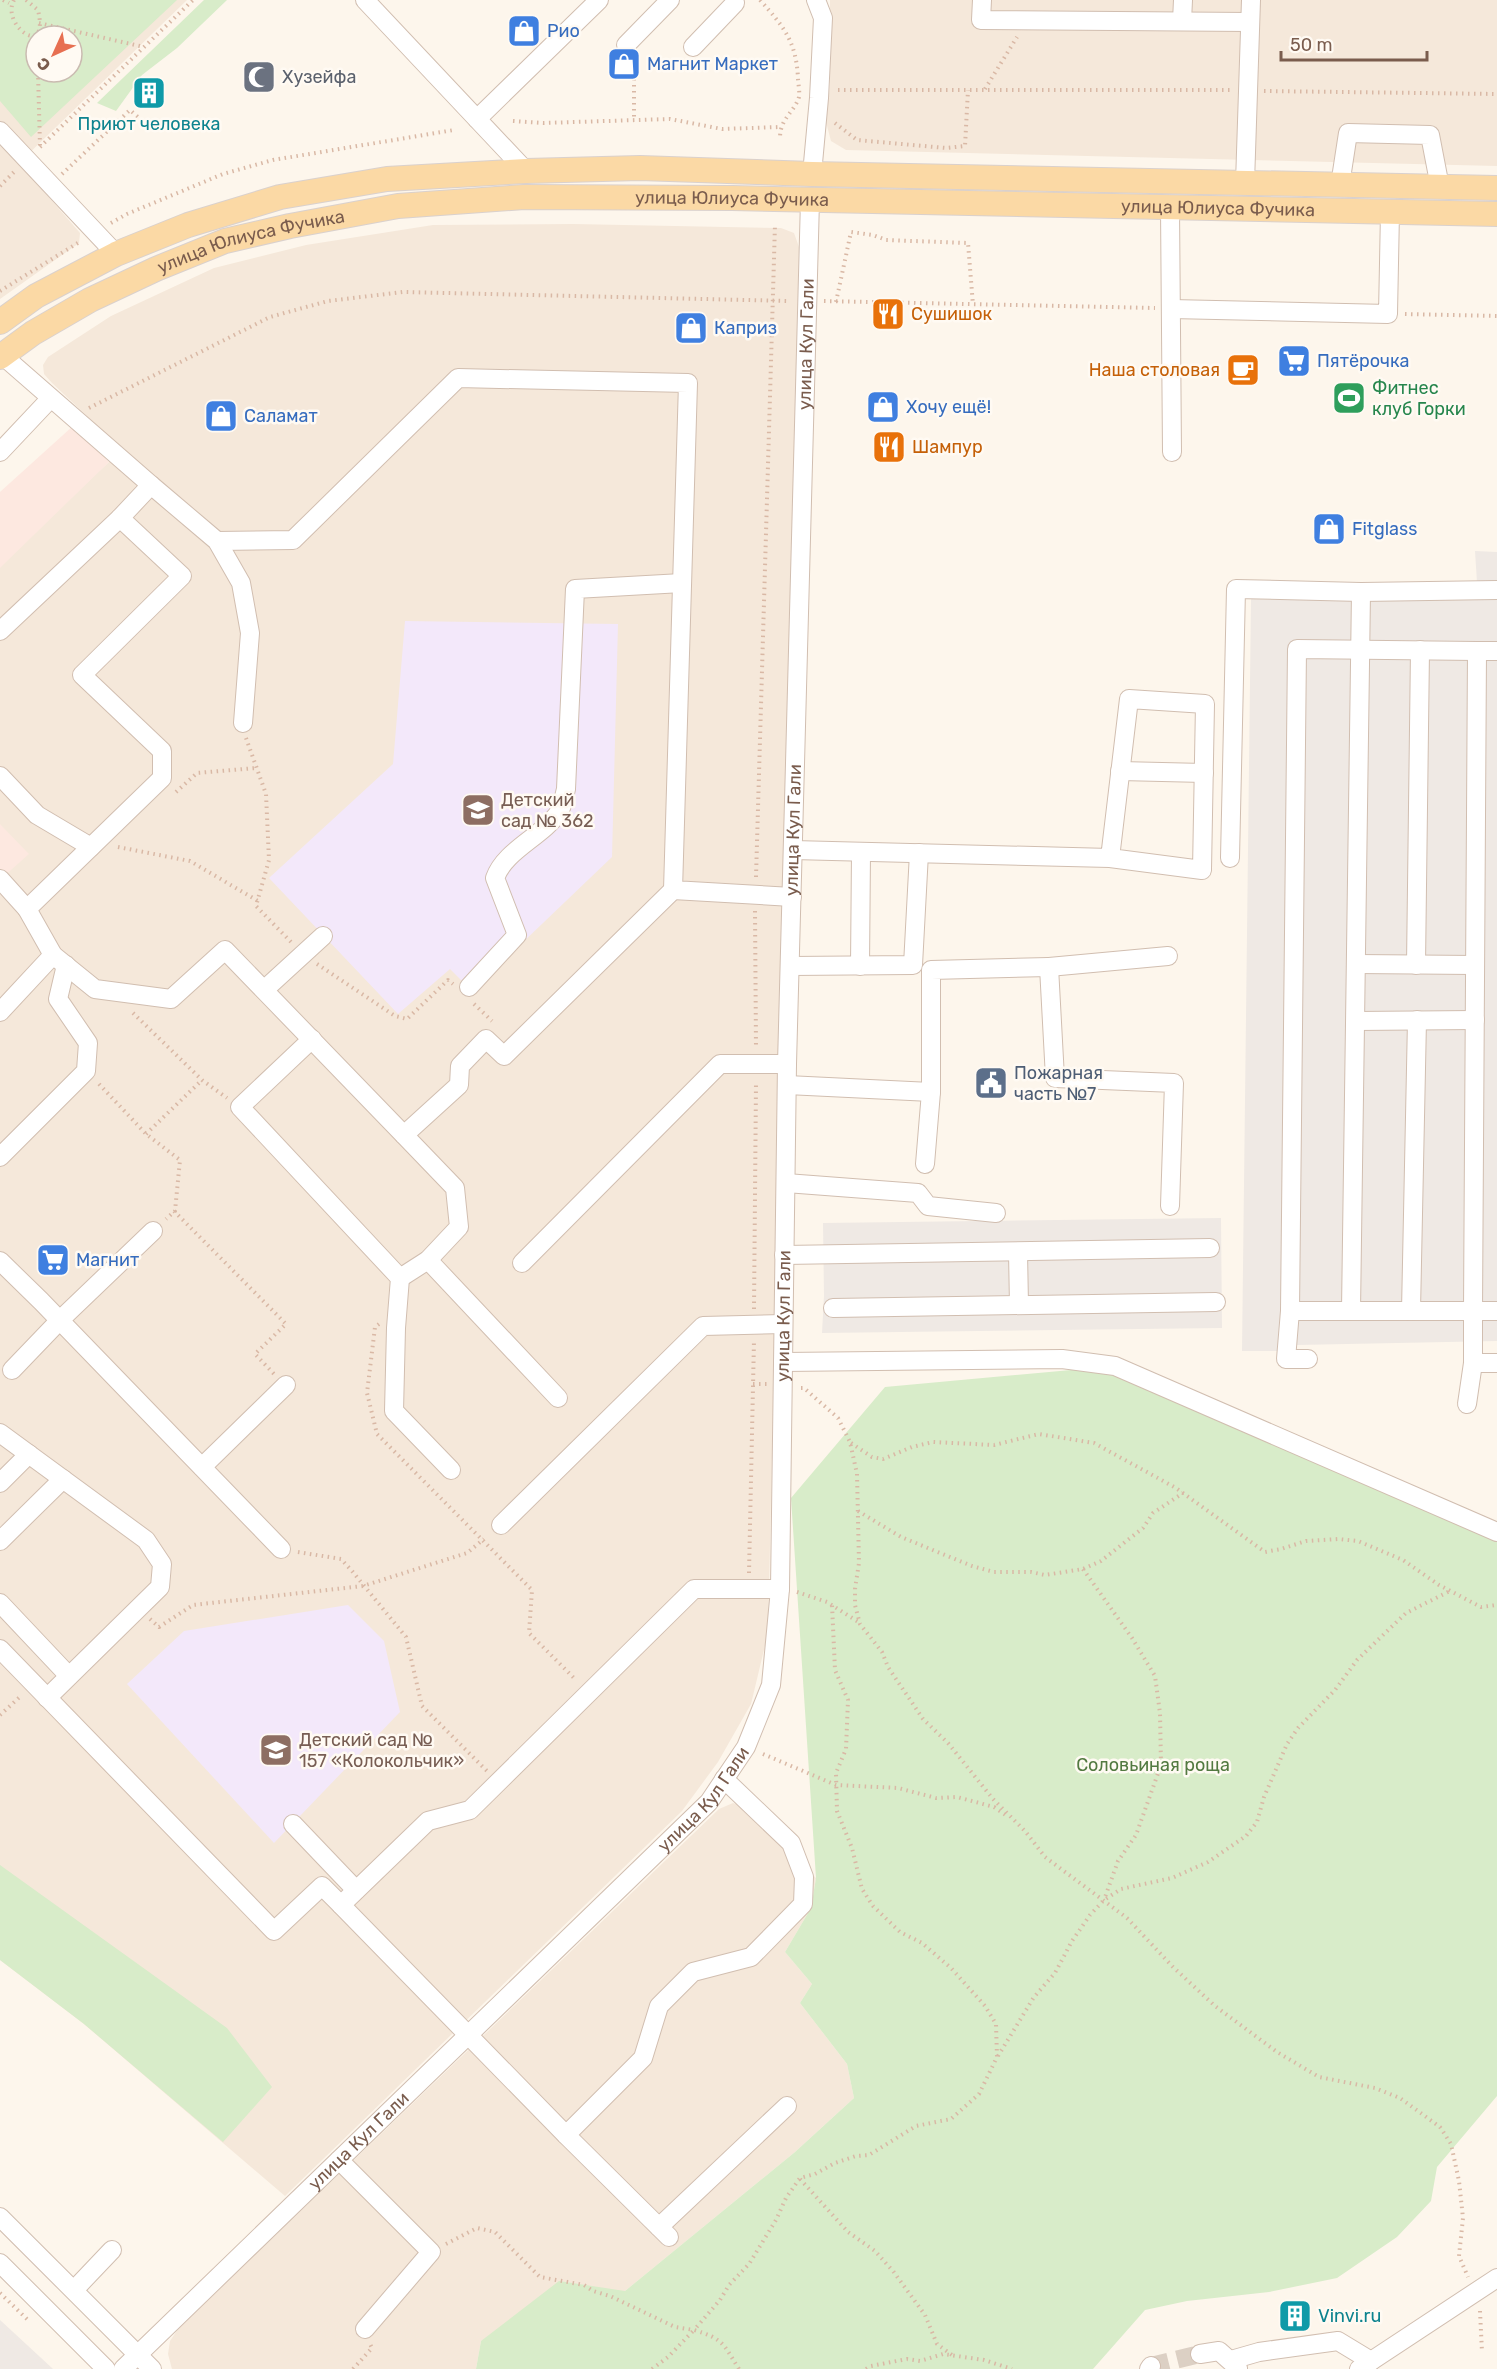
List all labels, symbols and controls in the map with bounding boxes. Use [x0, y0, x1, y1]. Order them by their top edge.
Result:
shop icon: Рио [506, 13, 542, 49]
place label: Рио [547, 20, 580, 42]
north arrow [24, 24, 84, 84]
scale bar [1281, 24, 1426, 62]
text: 50 m [1290, 34, 1333, 56]
shop icon: Магнит Маркет [606, 46, 642, 82]
place label: Магнит Маркет [647, 53, 778, 75]
text: С [33, 54, 54, 75]
mosque icon: Хузейфа [241, 59, 277, 95]
place label: Хузейфа [282, 66, 356, 88]
building icon: Приют человека [131, 75, 167, 111]
place label: Приют человека [78, 113, 220, 135]
street label: улица Юлиуса Фучика [635, 187, 829, 211]
street label: улица Юлиуса Фучика [1121, 195, 1315, 221]
street label: улица Юлиуса Фучика [154, 205, 346, 278]
street label: улица Кул Гали [793, 278, 819, 410]
restaurant icon: Сушишок [870, 296, 906, 332]
place label: Сушишок [911, 303, 992, 325]
shop icon: Каприз [673, 310, 709, 346]
place label: Каприз [714, 317, 777, 339]
supermarket icon: Пятёрочка [1276, 343, 1312, 379]
place label: Пятёрочка [1317, 350, 1410, 372]
cafe icon: Наша столовая [1225, 352, 1261, 388]
place label: Наша столовая [1089, 359, 1220, 381]
place label: Фитнес клуб Горки [1372, 377, 1466, 420]
sports icon: Фитнес клуб Горки [1331, 380, 1367, 416]
shop icon: Хочу ещё! [865, 389, 901, 425]
place label: Хочу ещё! [906, 396, 991, 418]
shop icon: Саламат [203, 398, 239, 434]
place label: Саламат [244, 405, 318, 427]
restaurant icon: Шампур [871, 429, 907, 465]
place label: Шампур [912, 436, 983, 458]
shop icon: Fitglass [1311, 511, 1347, 547]
place label: Fitglass [1352, 518, 1417, 540]
street label: улица Кул Гали [780, 764, 806, 896]
place label: Детский сад № 362 [501, 789, 594, 832]
school or university icon: Детский сад № 362 [460, 792, 496, 828]
place label: Пожарная часть №7 [1014, 1062, 1103, 1105]
public building icon: Пожарная часть №7 [973, 1065, 1009, 1101]
supermarket icon: Магнит [35, 1242, 71, 1278]
place label: Магнит [76, 1249, 139, 1271]
street label: улица Кул Гали [772, 1250, 796, 1382]
place label: Детский сад № 157 «Колокольчик» [299, 1729, 464, 1772]
school or university icon: Детский сад № 157 «Колокольчик» [258, 1732, 294, 1768]
street label: улица Кул Гали [653, 1742, 754, 1857]
park label: Соловьиная роща [1076, 1754, 1230, 1776]
street label: улица Кул Гали [304, 2087, 414, 2195]
building icon: Vinvi.ru [1277, 2298, 1313, 2334]
place label: Vinvi.ru [1318, 2305, 1381, 2327]

